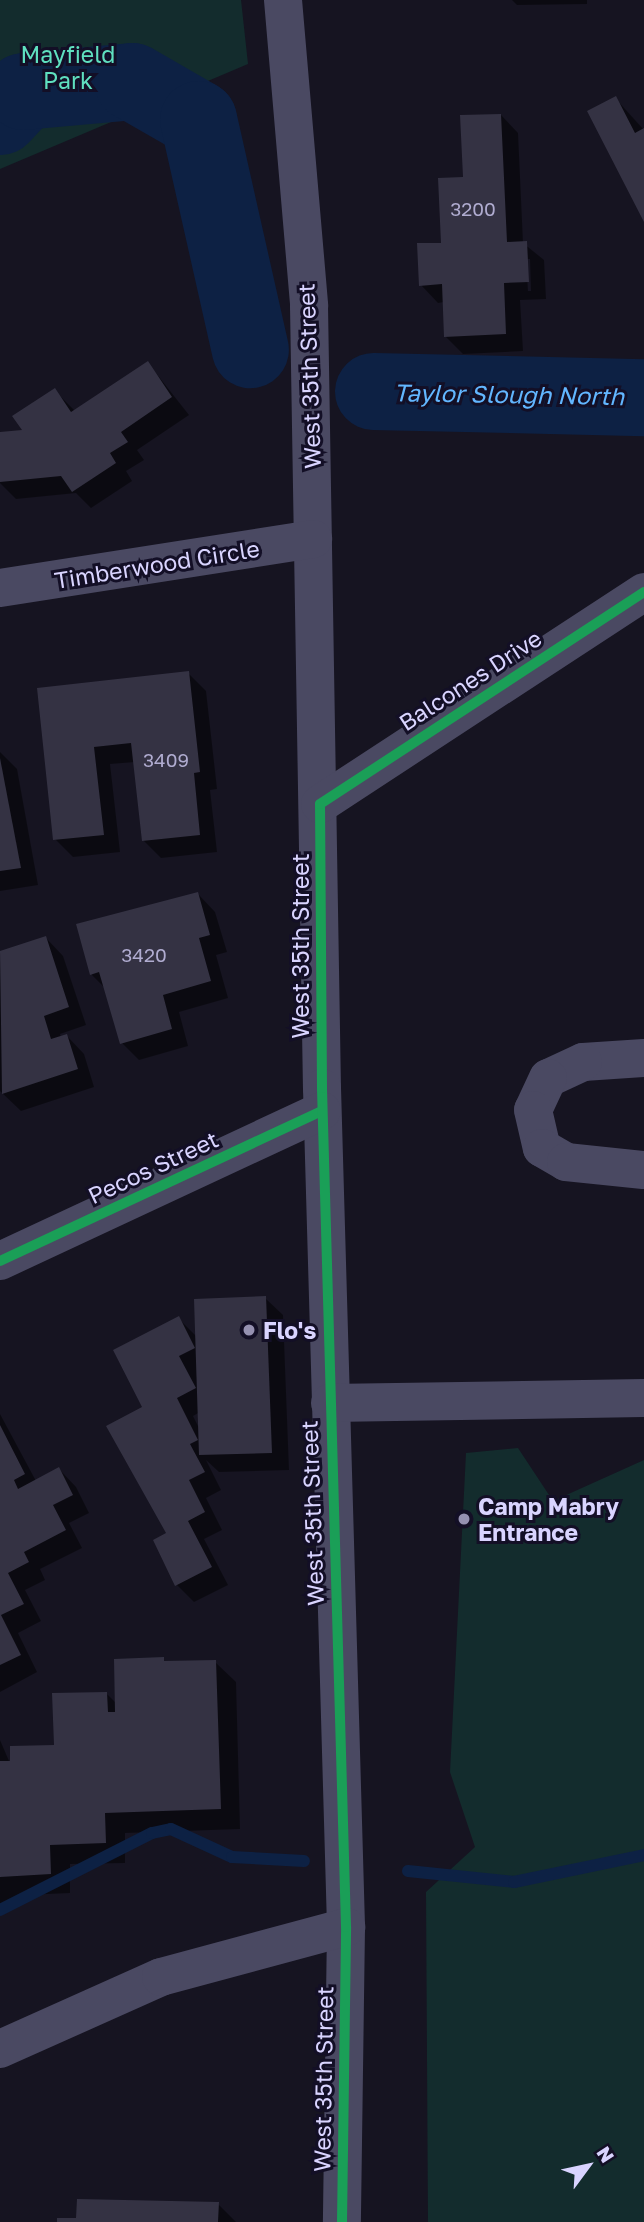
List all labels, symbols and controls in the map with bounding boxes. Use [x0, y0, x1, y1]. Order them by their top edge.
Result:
park label: Mayfield Park [21, 40, 115, 94]
house number: 3200 [450, 198, 496, 220]
street label: West 35th Street [292, 283, 326, 469]
water label: Taylor Slough North [394, 378, 624, 410]
street label: Timberwood Circle [53, 534, 261, 594]
street label: Balcones Drive [394, 624, 546, 736]
house number: 3409 [143, 749, 189, 771]
street label: West 35th Street [286, 853, 314, 1039]
house number: 3420 [121, 944, 167, 966]
street label: Pecos Street [83, 1125, 223, 1209]
place label: Flo's [263, 1316, 316, 1344]
marker: Flo's [241, 1322, 257, 1338]
street label: West 35th Street [295, 1420, 329, 1606]
place label: Camp Mabry Entrance [478, 1492, 619, 1546]
marker: Camp Mabry Entrance [456, 1511, 472, 1527]
street label: West 35th Street [308, 1986, 338, 2172]
north arrow [553, 2131, 623, 2201]
text: N [592, 2142, 620, 2167]

